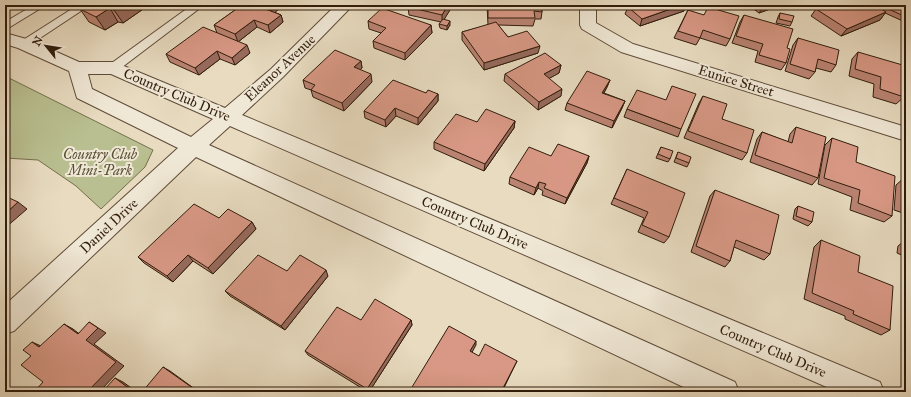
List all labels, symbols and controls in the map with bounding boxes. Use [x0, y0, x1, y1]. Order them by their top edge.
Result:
north arrow [26, 26, 66, 66]
street label: Eleanor Avenue [241, 31, 319, 105]
text: N [30, 33, 46, 49]
street label: Eunice Street [696, 61, 776, 101]
street label: Country Club Drive [121, 65, 233, 125]
park label: Country Club Mini-Park [63, 146, 138, 179]
street label: Country Club Drive [419, 193, 531, 253]
street label: Daniel Drive [76, 195, 142, 257]
street label: Country Club Drive [717, 321, 829, 381]

